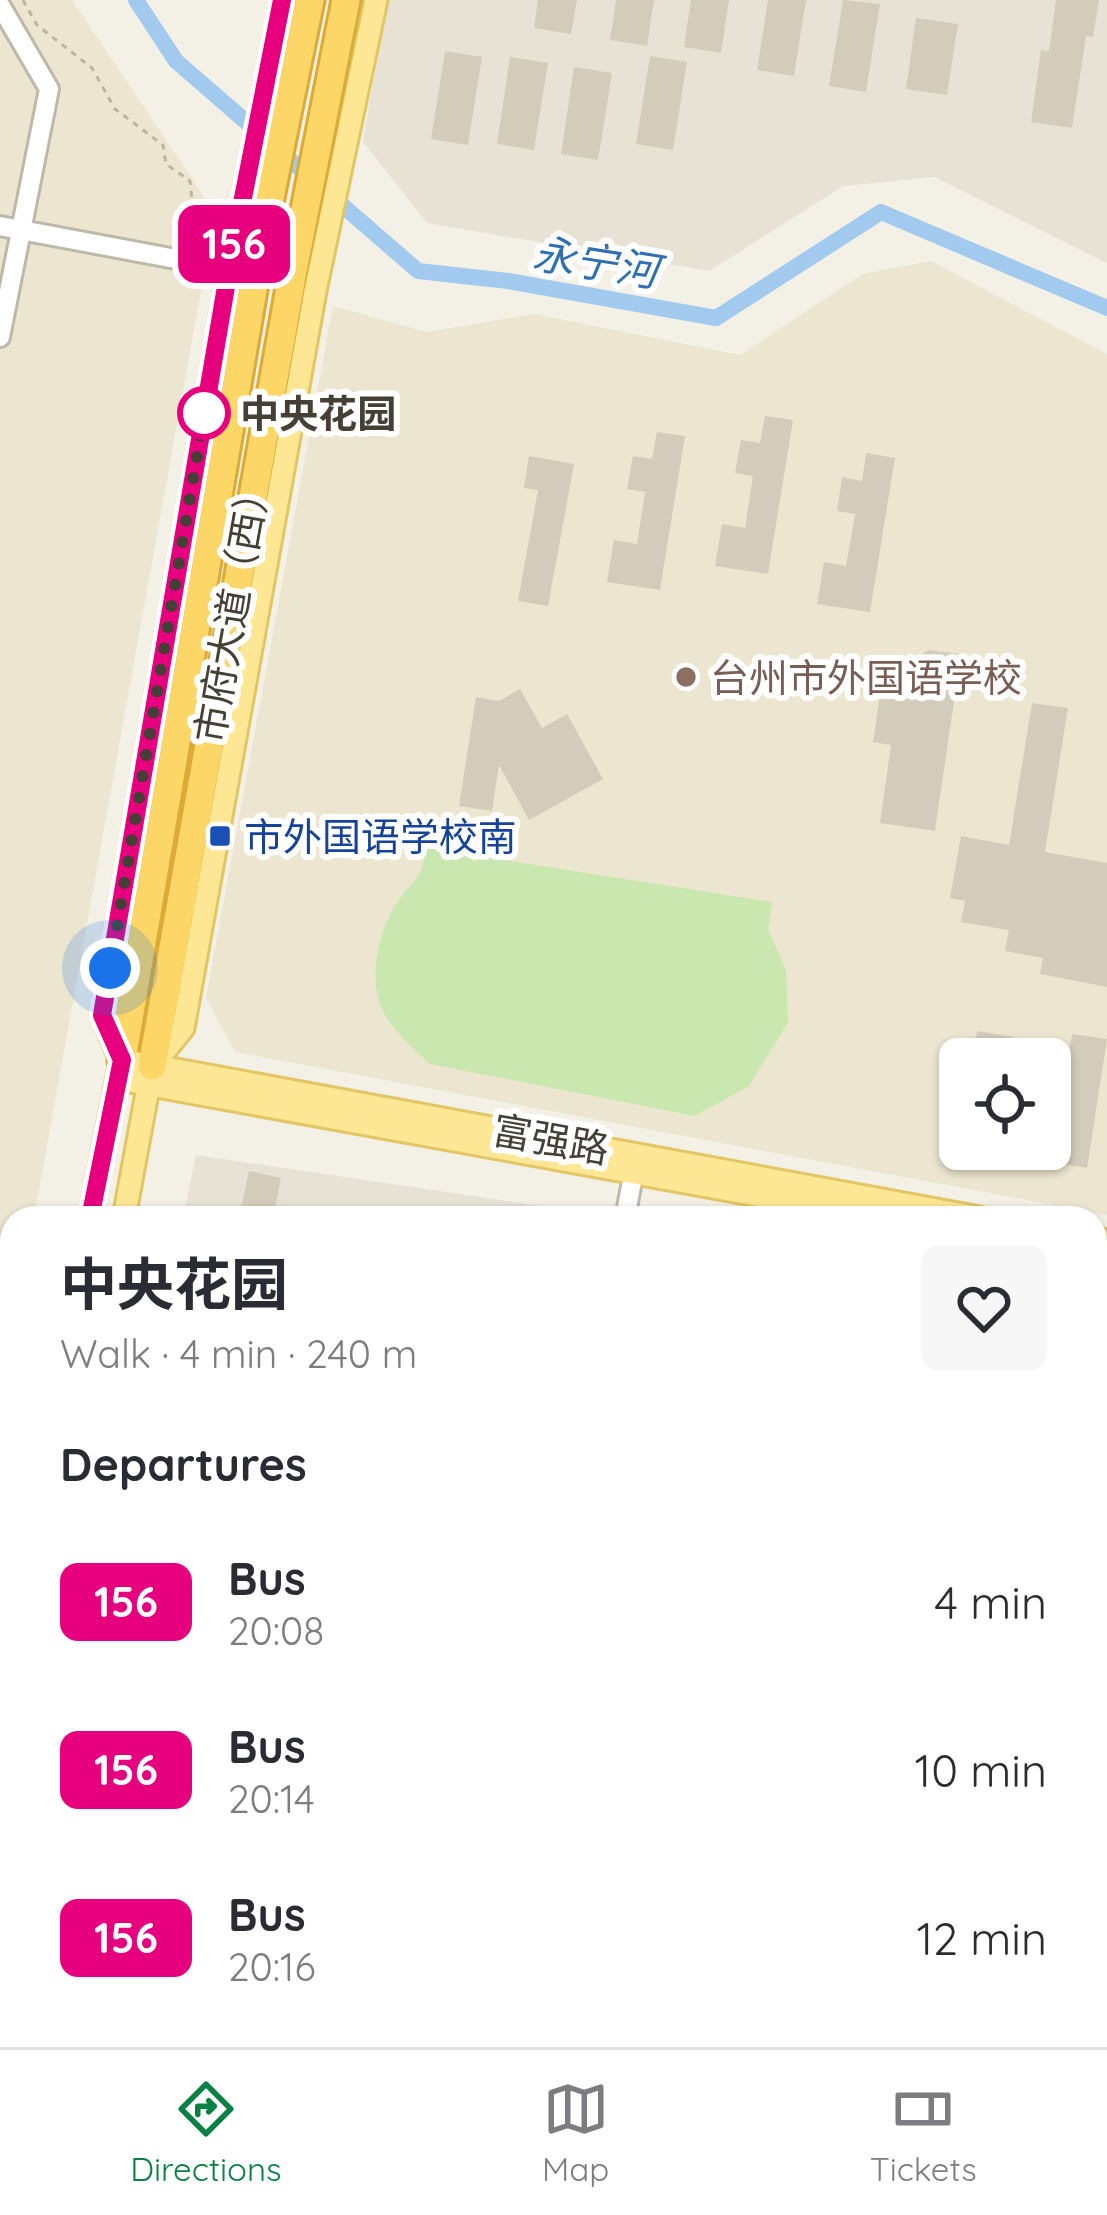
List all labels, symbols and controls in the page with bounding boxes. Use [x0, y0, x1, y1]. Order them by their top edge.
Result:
line badge: 156 [165, 205, 303, 283]
text: 156 [202, 217, 266, 270]
water label: 永宁河 [530, 226, 669, 299]
marker: 中央花园 [179, 388, 229, 438]
place label: 中央花园 [240, 389, 396, 438]
street label: 市府大道（西） [184, 469, 280, 747]
place label: 台州市外国语学校 [710, 653, 1022, 702]
marker: 台州市外国语学校 [673, 664, 699, 690]
place label: 市外国语学校南 [244, 812, 517, 861]
marker: 市外国语学校南 [207, 823, 233, 849]
your location [80, 938, 140, 998]
map controls [939, 1038, 1071, 1170]
button: locate [939, 1038, 1071, 1170]
street label: 富强路 [489, 1105, 613, 1173]
button: heart [921, 1245, 1047, 1371]
text: 中央花园 [60, 1248, 288, 1319]
text: Walk · 4 min · 240 m [60, 1329, 417, 1378]
text: Departures [60, 1436, 307, 1492]
text: Bus [228, 1550, 306, 1606]
text: 4 min [934, 1574, 1047, 1630]
text: 156 [94, 1575, 158, 1628]
text: 20:08 [228, 1606, 324, 1655]
text: Bus [228, 1718, 306, 1774]
text: 10 min [915, 1742, 1047, 1798]
text: 156 [94, 1743, 158, 1796]
text: 20:14 [228, 1774, 315, 1823]
text: Bus [228, 1886, 306, 1942]
text: 12 min [916, 1910, 1047, 1966]
text: 156 [94, 1911, 158, 1964]
text: 20:16 [228, 1942, 316, 1991]
tab: Directions [130, 2076, 281, 2189]
tab: Map [542, 2076, 609, 2189]
tab: Tickets [870, 2076, 977, 2189]

